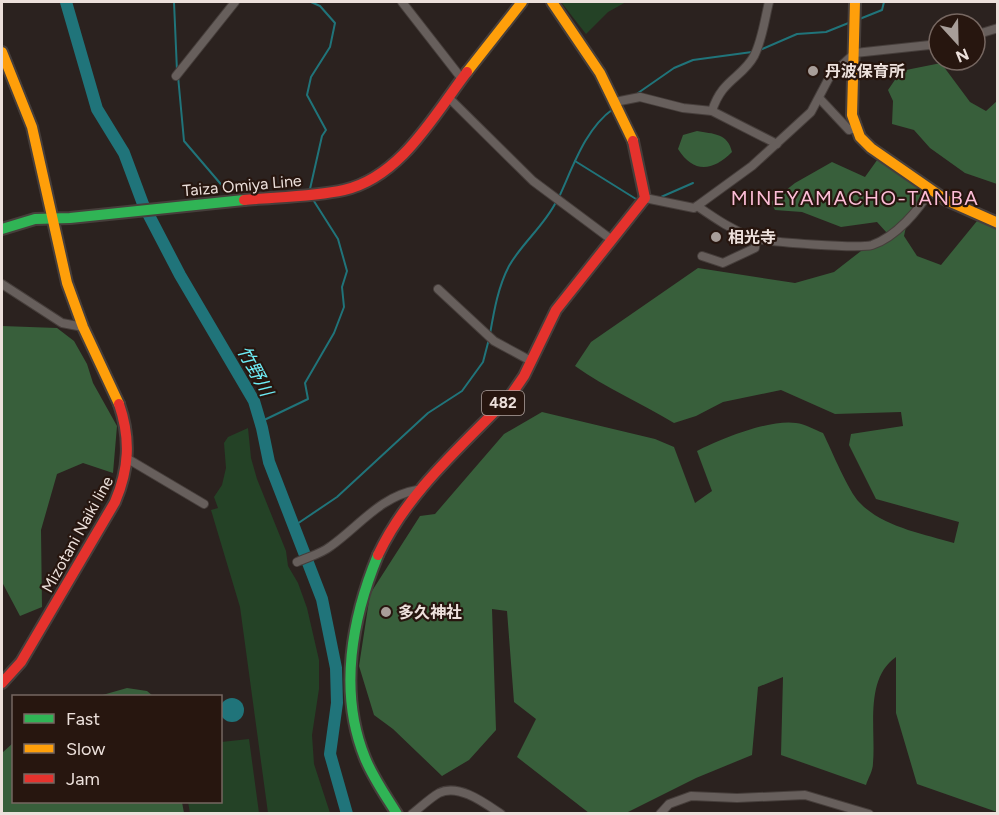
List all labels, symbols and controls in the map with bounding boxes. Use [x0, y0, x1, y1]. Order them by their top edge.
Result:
north arrow [927, 12, 987, 72]
text: N [953, 44, 972, 67]
place label: 丹波保育所 [825, 62, 905, 81]
marker: 丹波保育所 [806, 64, 820, 78]
street label: Taiza Omiya Line [182, 171, 303, 200]
district label: MINEYAMACHO-TANBA [731, 186, 979, 210]
place label: 相光寺 [728, 228, 776, 247]
marker: 相光寺 [709, 230, 723, 244]
water label: 竹野川 [233, 342, 278, 402]
road number: 482 [482, 391, 524, 415]
street label: Mizotani Naiki line [38, 473, 117, 596]
place label: 多久神社 [398, 603, 462, 622]
marker: 多久神社 [379, 605, 393, 619]
legend [12, 695, 222, 803]
text: Fast [66, 708, 100, 730]
text: Slow [66, 738, 105, 760]
text: Jam [66, 768, 100, 790]

